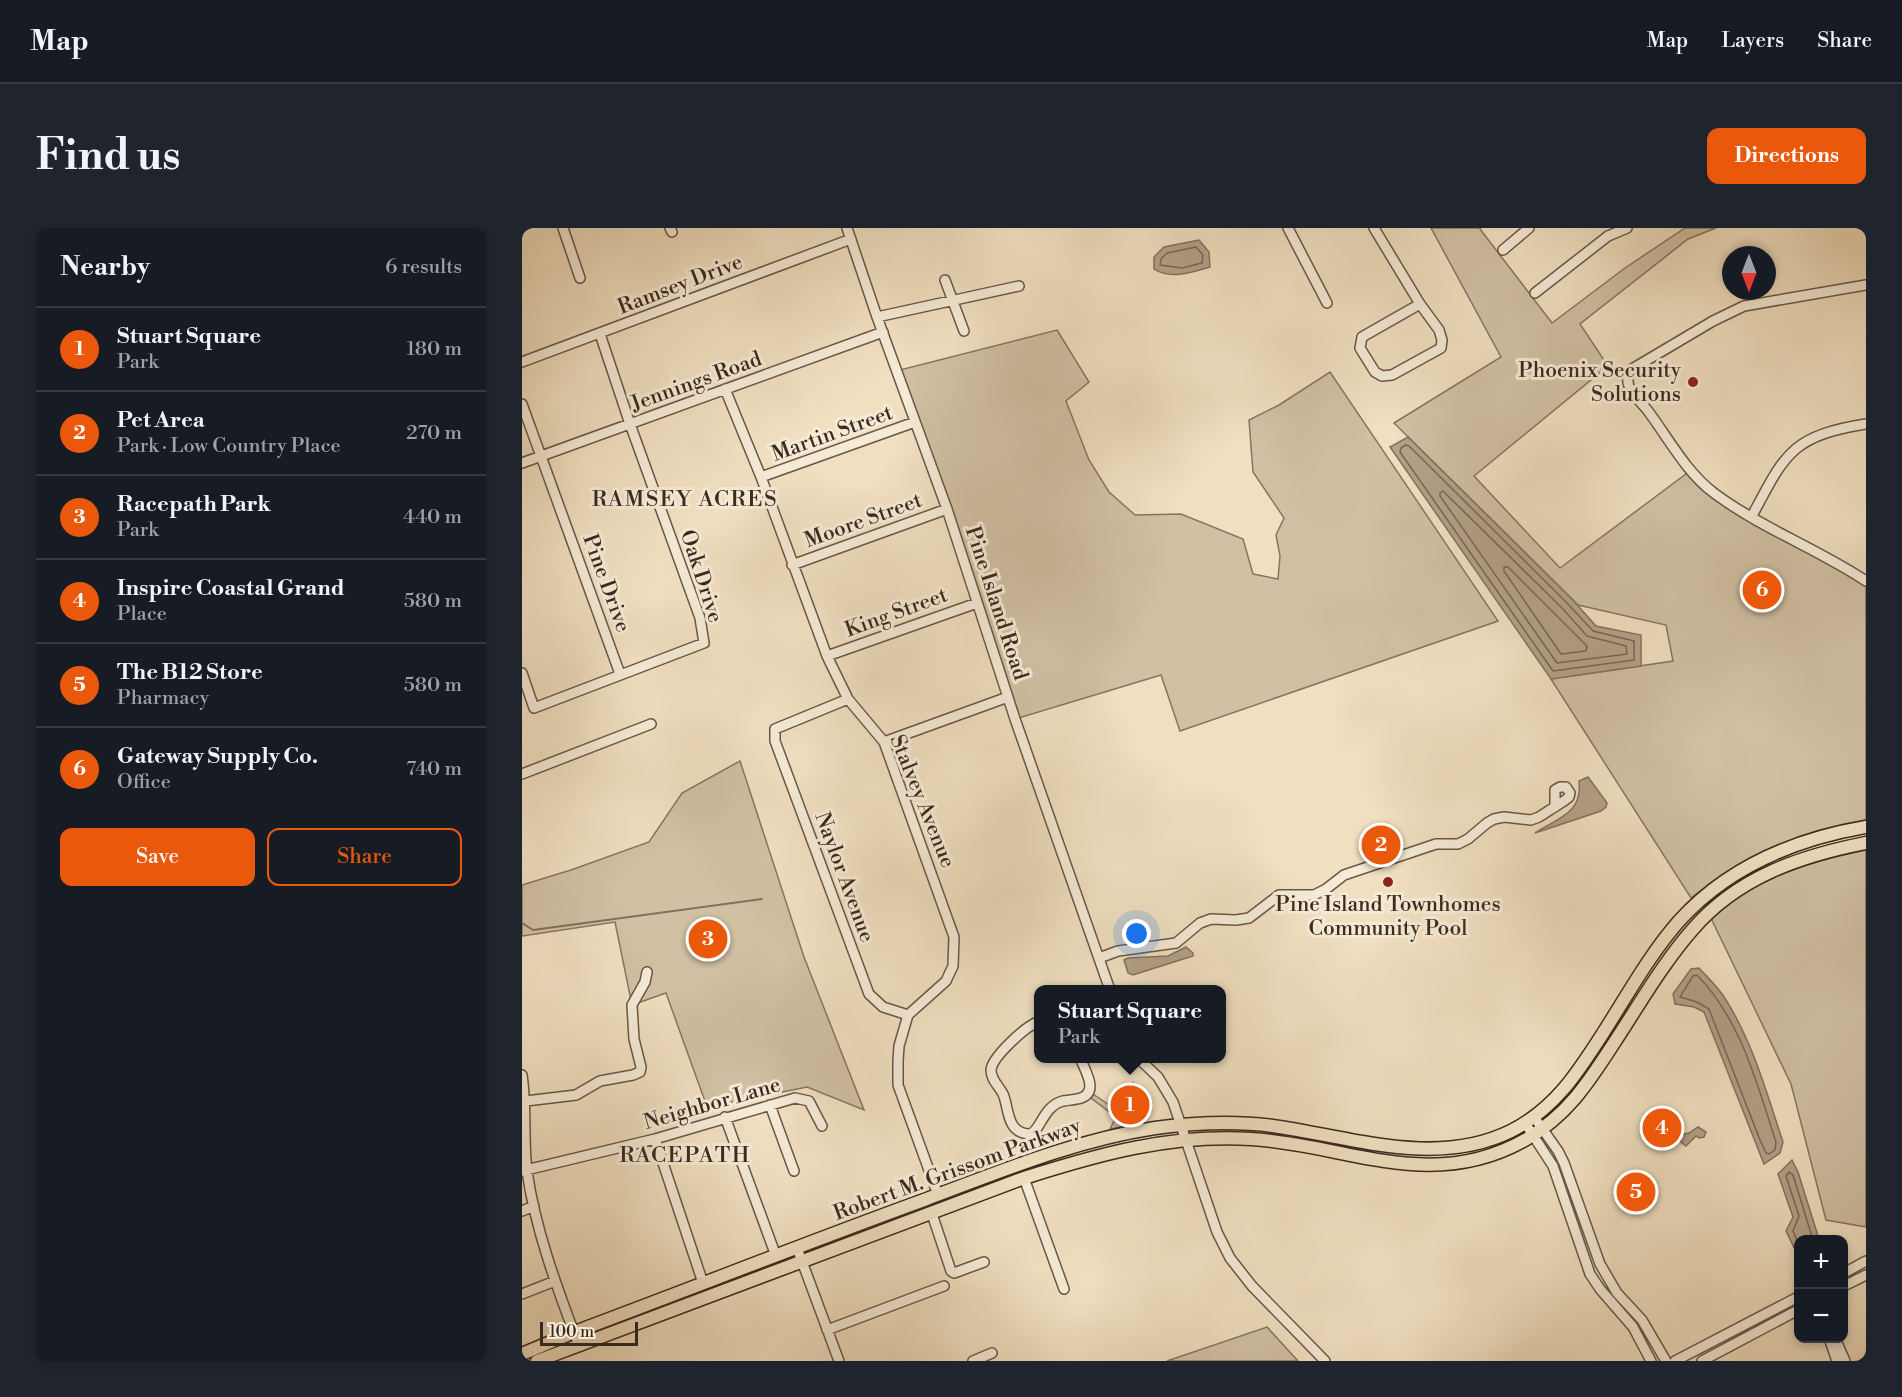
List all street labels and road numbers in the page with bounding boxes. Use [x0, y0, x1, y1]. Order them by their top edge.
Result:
street label: Ramsey Drive [614, 249, 747, 321]
street label: Jennings Road [627, 346, 765, 418]
street label: Martin Street [768, 400, 897, 468]
street label: Moore Street [801, 487, 926, 554]
street label: Pine Island Road [959, 523, 1033, 684]
street label: Oak Drive [674, 527, 728, 626]
street label: Pine Drive [576, 531, 636, 636]
street label: King Street [842, 582, 952, 643]
street label: Stalvey Avenue [884, 731, 961, 872]
street label: Naylor Avenue [808, 809, 880, 946]
street label: Neighbor Lane [641, 1072, 784, 1136]
street label: Robert M. Grissom Parkway [830, 1113, 1085, 1227]

